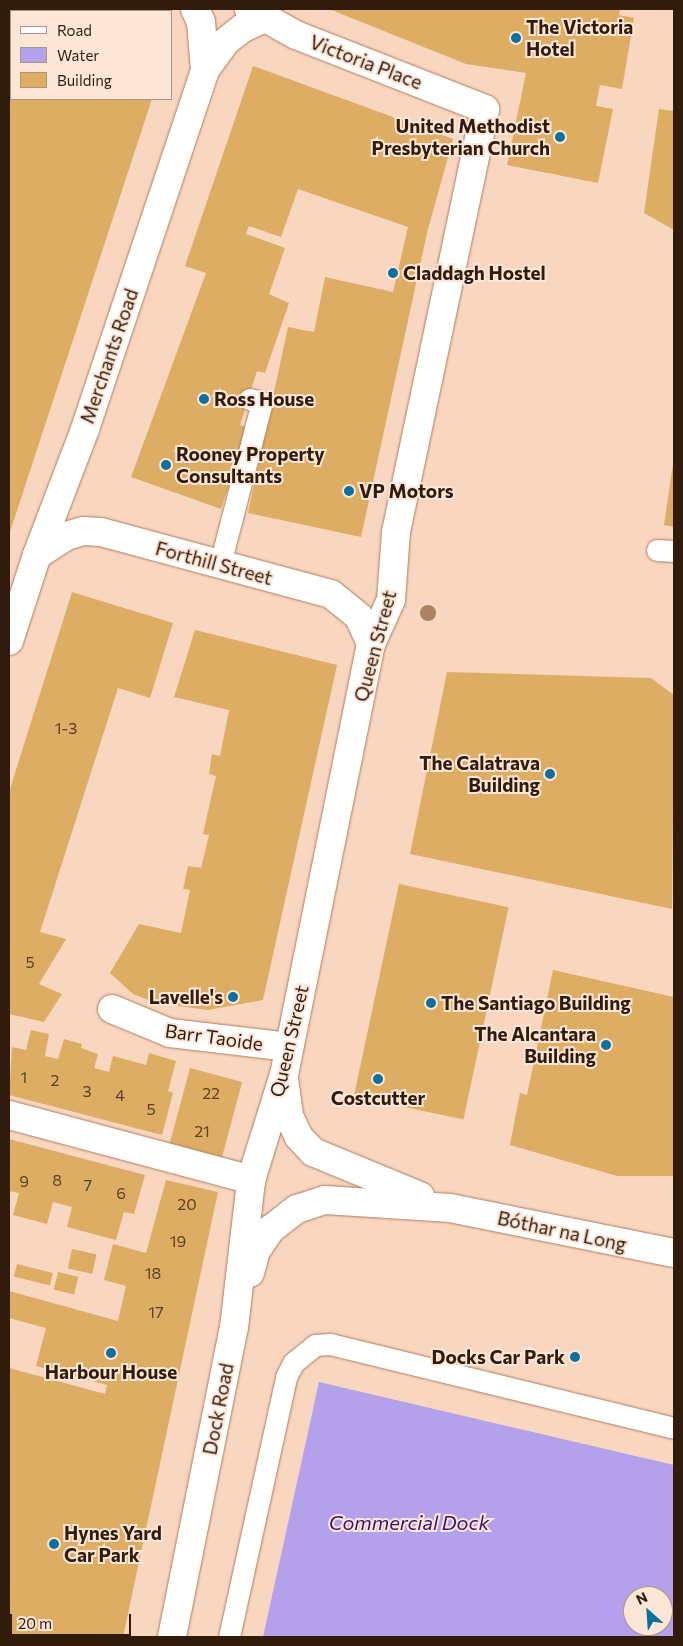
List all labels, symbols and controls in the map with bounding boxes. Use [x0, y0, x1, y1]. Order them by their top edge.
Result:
legend [10, 10, 172, 100]
place label: The Victoria Hotel [526, 16, 633, 60]
text: Road [57, 21, 92, 39]
street label: Victoria Place [307, 30, 425, 94]
marker: The Victoria Hotel [510, 32, 522, 44]
text: Water [57, 46, 99, 64]
text: Building [57, 71, 112, 89]
place label: United Methodist Presbyterian Church [372, 115, 550, 159]
marker: United Methodist Presbyterian Church [554, 131, 566, 143]
place label: Claddagh Hostel [403, 262, 546, 284]
marker: Claddagh Hostel [387, 267, 399, 279]
street label: Merchants Road [75, 286, 143, 426]
place label: Ross House [214, 388, 314, 410]
marker: Ross House [198, 393, 210, 405]
place label: Rooney Property Consultants [176, 443, 325, 487]
marker: Rooney Property Consultants [160, 459, 172, 471]
place label: VP Motors [359, 480, 454, 502]
marker: VP Motors [343, 485, 355, 497]
street label: Forthill Street [153, 536, 275, 590]
street label: Queen Street [349, 588, 401, 704]
house number: 1-3 [55, 718, 77, 738]
place label: The Calatrava Building [419, 752, 540, 796]
marker: The Calatrava Building [544, 768, 556, 780]
house number: 5 [25, 952, 35, 972]
street label: Queen Street [265, 983, 313, 1099]
place label: Lavelle's [149, 986, 223, 1008]
marker: Lavelle's [227, 991, 239, 1003]
place label: The Santiago Building [441, 992, 631, 1014]
marker: The Santiago Building [425, 997, 437, 1009]
street label: Barr Taoide [164, 1019, 264, 1055]
place label: The Alcantara Building [474, 1023, 596, 1067]
marker: The Alcantara Building [600, 1039, 612, 1051]
house number: 1 [21, 1067, 27, 1087]
house number: 2 [51, 1070, 59, 1090]
marker: Costcutter [372, 1073, 384, 1085]
house number: 3 [82, 1081, 92, 1101]
house number: 22 [202, 1083, 220, 1103]
house number: 4 [115, 1085, 125, 1105]
place label: Costcutter [331, 1087, 425, 1109]
house number: 5 [146, 1099, 156, 1119]
house number: 21 [194, 1121, 210, 1141]
house number: 8 [52, 1170, 62, 1190]
house number: 9 [19, 1171, 29, 1191]
house number: 7 [84, 1175, 92, 1195]
house number: 6 [116, 1183, 126, 1203]
house number: 20 [177, 1194, 197, 1214]
street label: Bóthar na Long [495, 1206, 629, 1256]
house number: 19 [170, 1231, 186, 1251]
house number: 18 [145, 1263, 161, 1283]
house number: 17 [148, 1302, 164, 1322]
place label: Docks Car Park [432, 1346, 565, 1368]
marker: Harbour House [105, 1347, 117, 1359]
marker: Docks Car Park [569, 1351, 581, 1363]
place label: Harbour House [45, 1361, 177, 1383]
street label: Dock Road [198, 1361, 238, 1457]
water label: Commercial Dock [329, 1510, 489, 1534]
place label: Hynes Yard Car Park [64, 1522, 162, 1566]
marker: Hynes Yard Car Park [48, 1538, 60, 1550]
north arrow [623, 1586, 673, 1636]
text: N [633, 1588, 650, 1608]
scale bar [12, 1604, 134, 1636]
text: 20 m [18, 1614, 52, 1632]

